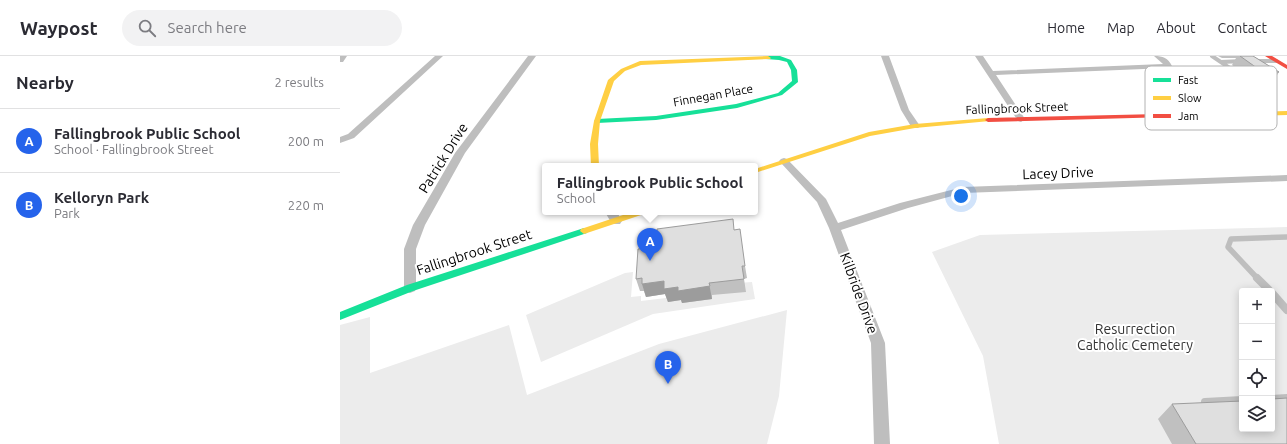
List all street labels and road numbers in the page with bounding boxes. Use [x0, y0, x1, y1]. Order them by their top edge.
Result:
street label: Finnegan Place [672, 82, 754, 108]
street label: Fallingbrook Street [965, 100, 1069, 116]
street label: Patrick Drive [415, 120, 471, 196]
street label: Lacey Drive [1022, 164, 1094, 182]
street label: Fallingbrook Street [414, 226, 534, 278]
street label: Kilbride Drive [837, 250, 881, 336]

